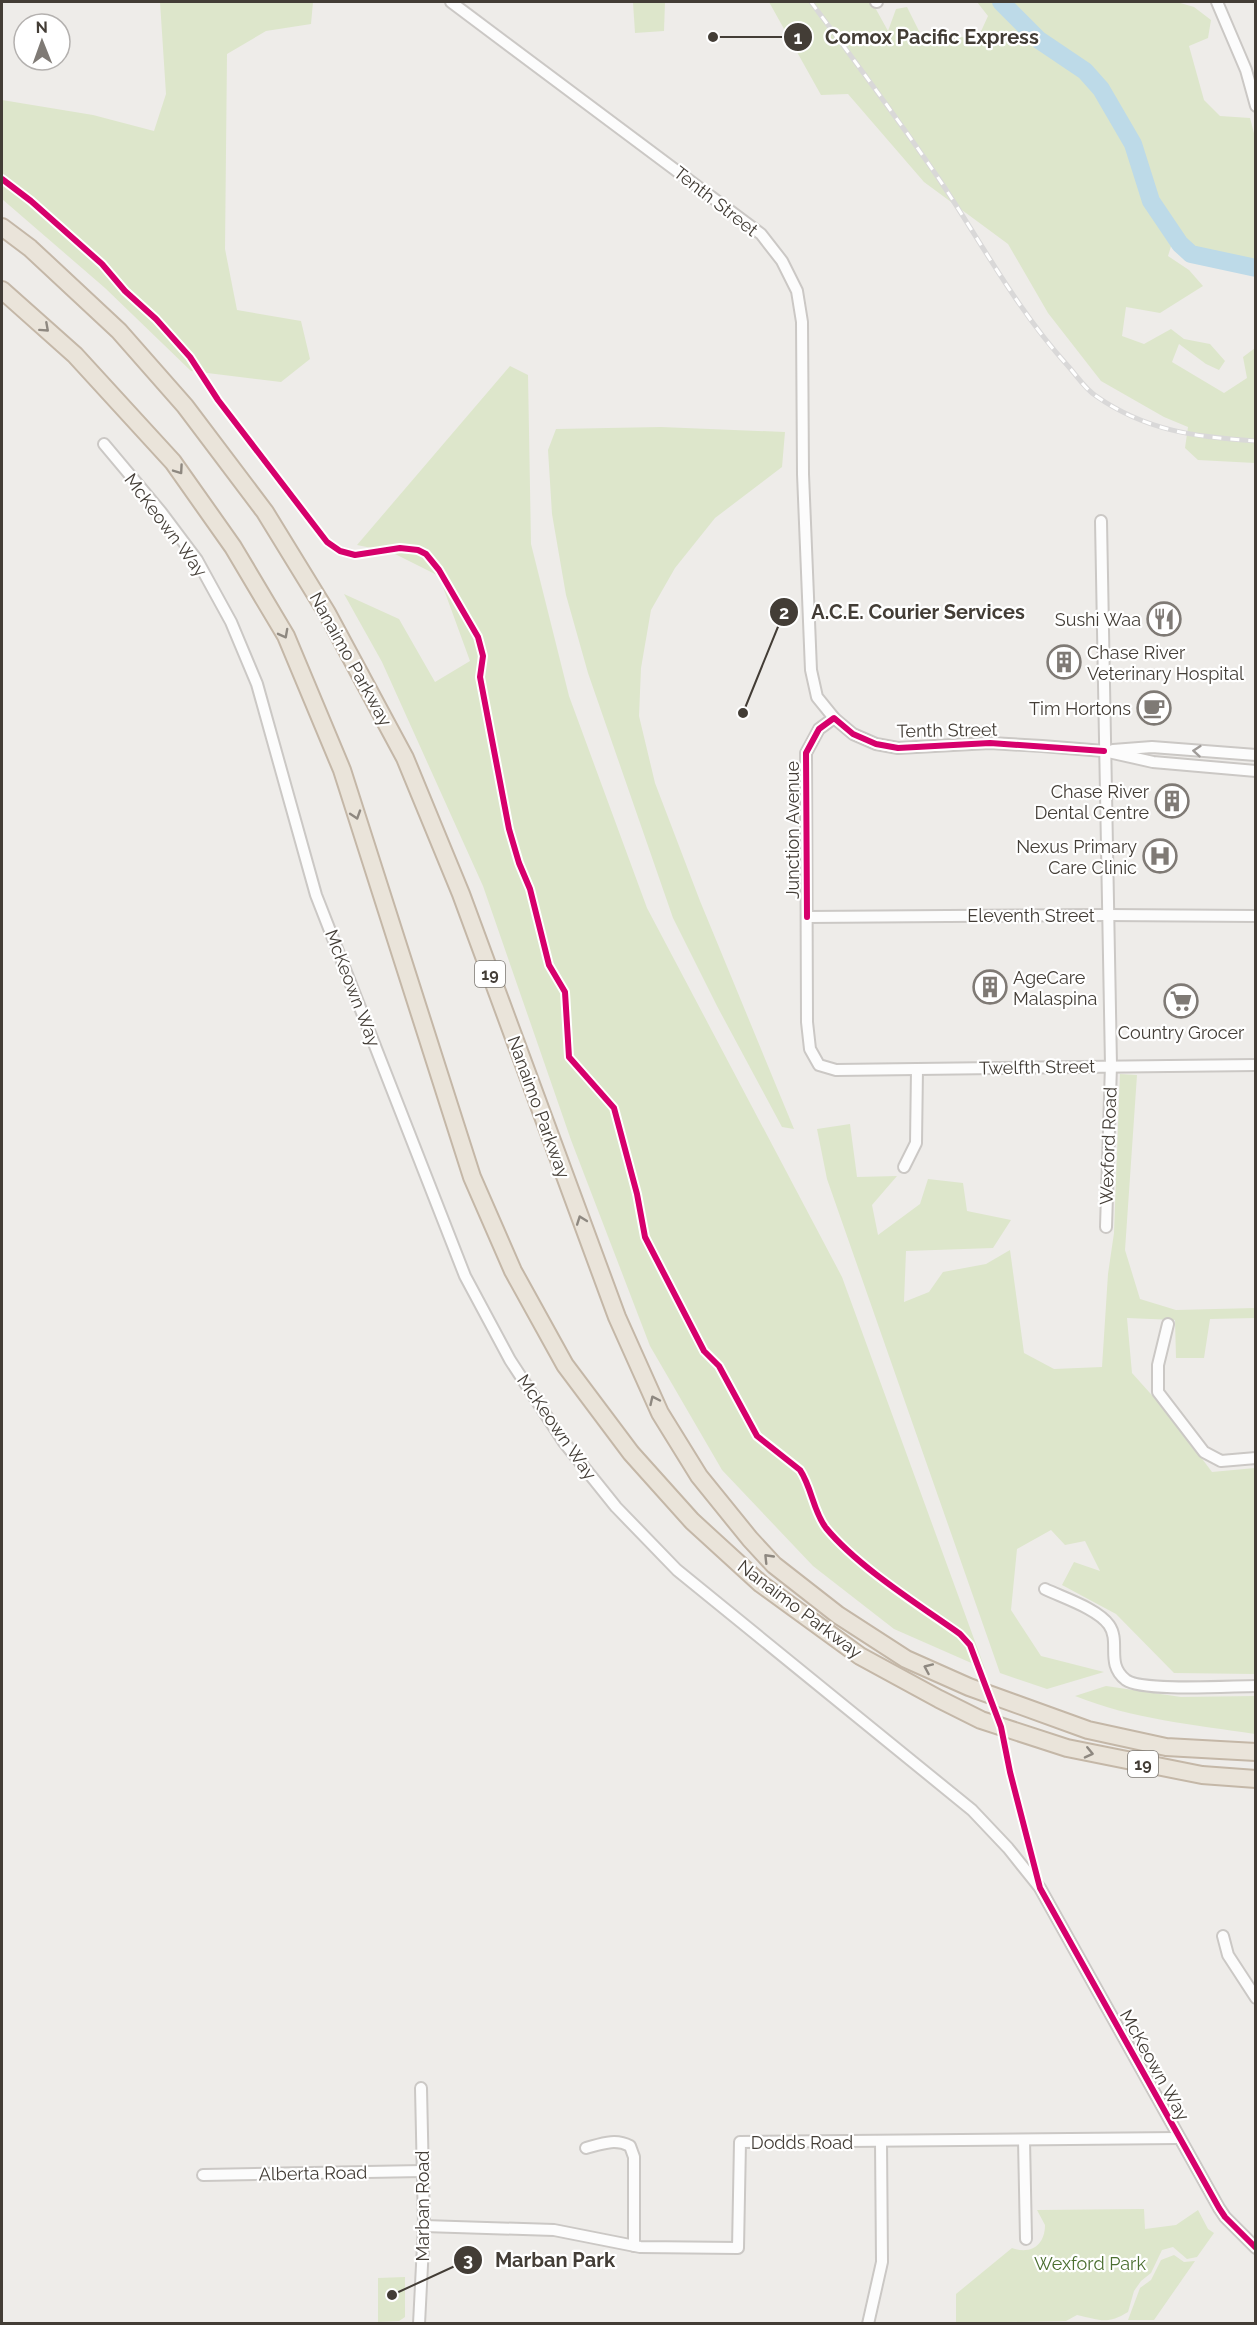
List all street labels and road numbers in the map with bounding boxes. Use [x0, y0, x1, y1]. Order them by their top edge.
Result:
street label: Tenth Street [670, 162, 762, 240]
street label: McKeown Way [120, 469, 212, 581]
street label: Nanaimo Parkway [305, 588, 397, 730]
street label: Tenth Street [896, 719, 998, 741]
street label: Junction Avenue [782, 761, 803, 899]
street label: Eleventh Street [967, 905, 1095, 926]
street label: McKeown Way [321, 926, 385, 1050]
road number: 19 [475, 961, 505, 987]
street label: Nanaimo Parkway [503, 1033, 575, 1181]
street label: Twelfth Street [979, 1055, 1095, 1079]
street label: Wexford Road [1095, 1087, 1121, 1205]
street label: McKeown Way [513, 1370, 601, 1484]
street label: Nanaimo Parkway [734, 1555, 866, 1663]
road number: 19 [1128, 1751, 1158, 1777]
street label: McKeown Way [1116, 2006, 1194, 2124]
street label: Dodds Road [751, 2132, 853, 2153]
street label: Marban Road [412, 2151, 433, 2262]
street label: Alberta Road [258, 2162, 368, 2184]

